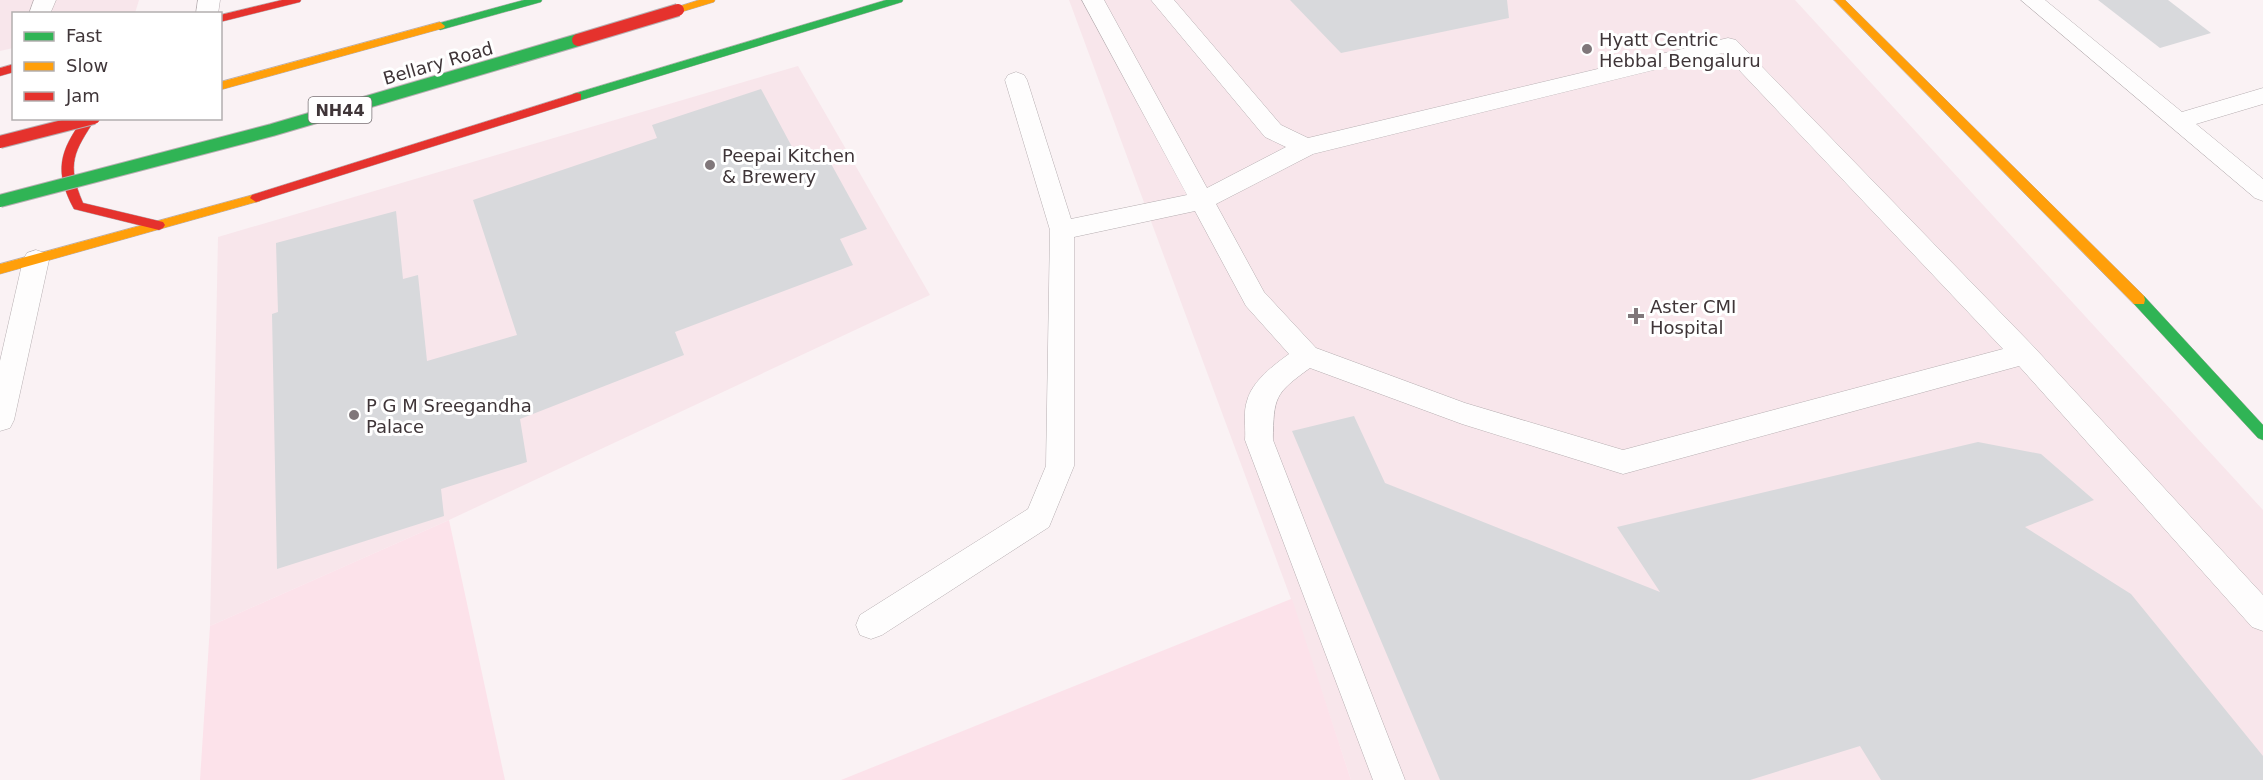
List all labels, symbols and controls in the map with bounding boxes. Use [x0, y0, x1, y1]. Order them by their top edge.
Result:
legend [12, 12, 222, 120]
text: Fast [66, 25, 102, 46]
place label: Hyatt Centric Hebbal Bengaluru [1599, 29, 1761, 71]
street label: Bellary Road [381, 37, 495, 89]
marker: Hyatt Centric Hebbal Bengaluru [1580, 42, 1594, 56]
text: Slow [66, 55, 108, 76]
text: Jam [65, 85, 100, 106]
road number: NH44 [308, 97, 372, 123]
place label: Peepai Kitchen & Brewery [722, 145, 855, 187]
marker: Peepai Kitchen & Brewery [703, 158, 717, 172]
place label: Aster CMI Hospital [1650, 296, 1736, 338]
marker: Aster CMI Hospital [1627, 307, 1645, 325]
place label: P G M Sreegandha Palace [366, 395, 532, 437]
marker: P G M Sreegandha Palace [347, 408, 361, 422]

